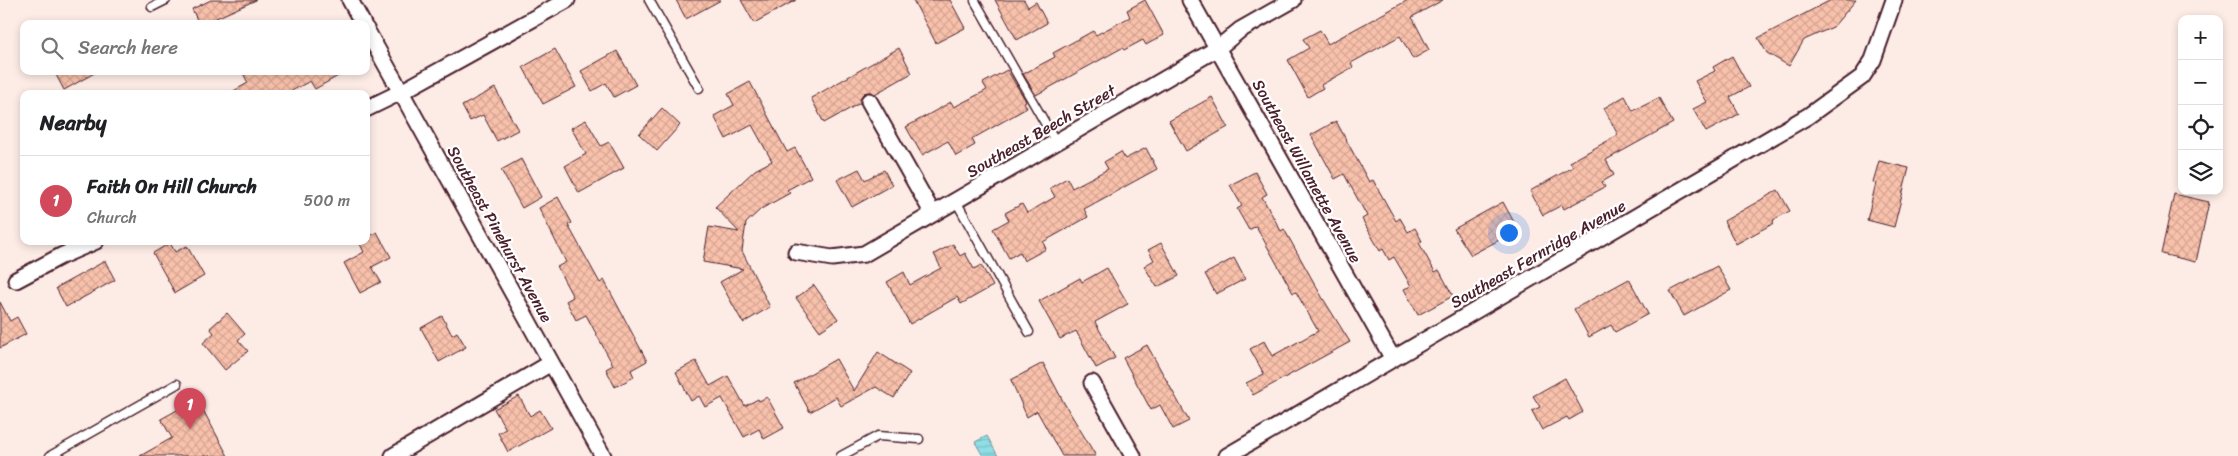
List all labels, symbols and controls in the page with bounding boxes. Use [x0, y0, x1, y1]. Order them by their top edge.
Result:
map controls [2178, 15, 2223, 195]
button: + [2178, 15, 2223, 60]
search box [20, 20, 370, 75]
text: Search here [78, 31, 178, 64]
icon: search [38, 34, 66, 62]
button: − [2178, 60, 2223, 105]
street label: Southeast Willamette Avenue [1244, 74, 1370, 268]
street label: Southeast Beech Street [961, 76, 1122, 186]
text: Nearby [40, 104, 106, 142]
button: locate [2178, 105, 2223, 150]
street label: Southeast Pinehurst Avenue [439, 140, 561, 328]
button: layers [2178, 150, 2223, 195]
text: Faith On Hill Church [87, 170, 257, 203]
text: 1 [53, 186, 59, 215]
text: 500 m [304, 186, 350, 215]
street label: Southeast Fernridge Avenue [1444, 192, 1632, 316]
text: Church [87, 203, 137, 232]
your location [1496, 220, 1522, 246]
pin: 1 [174, 388, 206, 429]

